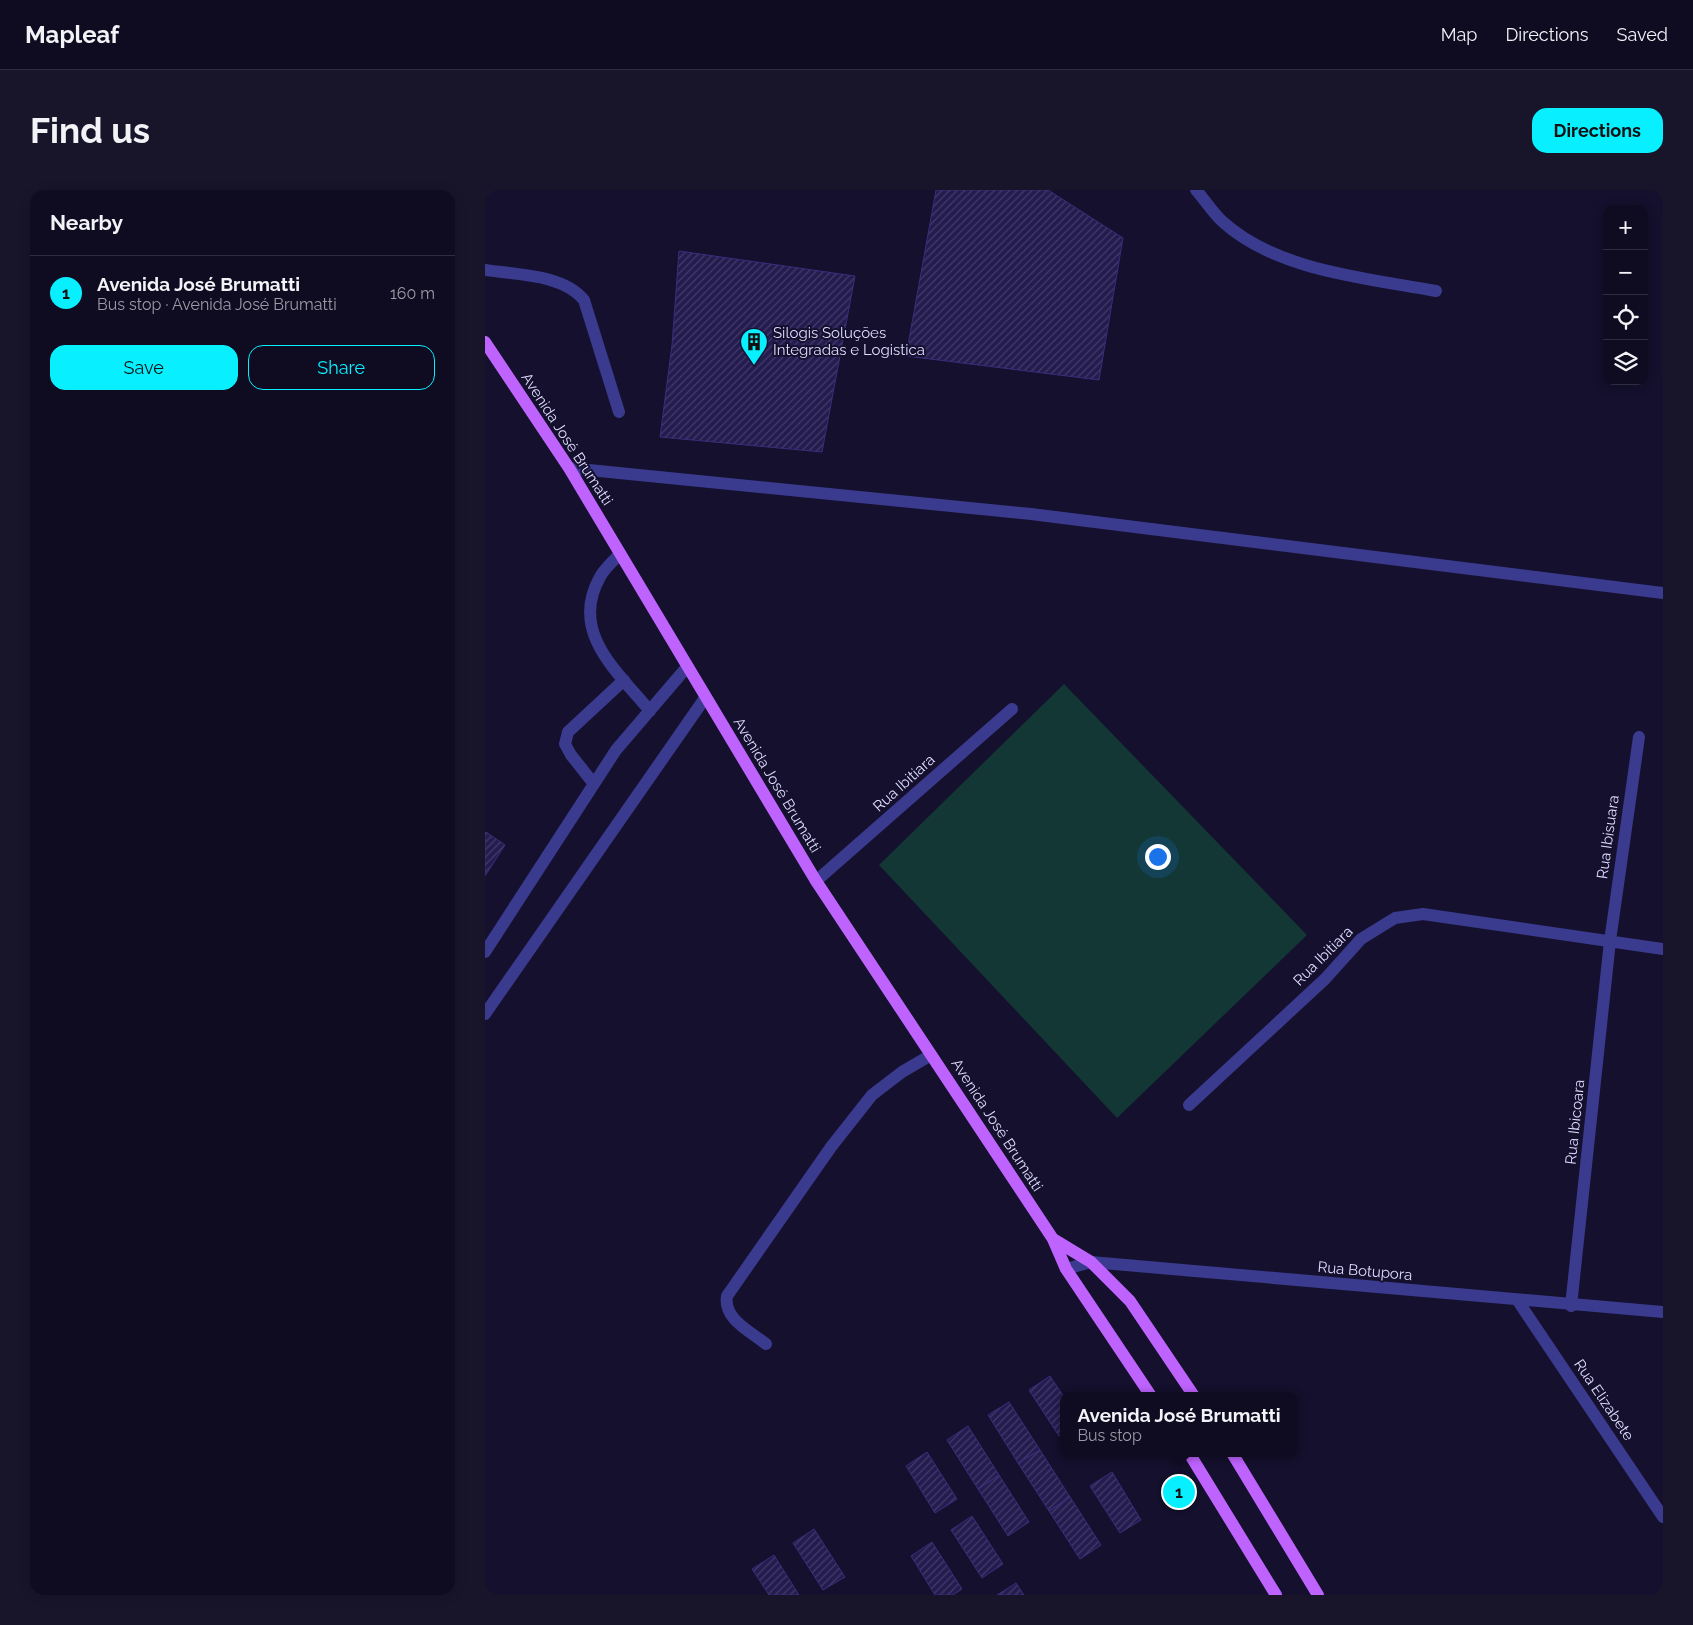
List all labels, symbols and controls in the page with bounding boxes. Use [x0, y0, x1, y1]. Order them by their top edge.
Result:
text: Mapleaf [25, 20, 119, 49]
text: Map [1441, 24, 1477, 45]
text: Directions [1505, 24, 1589, 45]
text: Saved [1617, 24, 1668, 45]
button: Directions [1532, 108, 1663, 153]
text: Find us [30, 110, 150, 151]
map controls [1603, 205, 1648, 385]
button: + [1603, 205, 1648, 250]
text: Nearby [50, 210, 123, 235]
button: − [1603, 250, 1648, 295]
text: Avenida José Brumatti [97, 273, 300, 295]
text: 1 [62, 284, 70, 303]
text: 160 m [390, 284, 435, 303]
text: Bus stop · Avenida José Brumatti [97, 295, 337, 314]
button: locate [1603, 295, 1648, 340]
place label: Silogis Soluções Integradas e Logistica [773, 324, 925, 359]
building icon: Silogis Soluções Integradas e Logistica [739, 327, 769, 366]
button: layers [1603, 340, 1648, 385]
button: Save [50, 345, 238, 390]
button: Share [248, 345, 435, 390]
street label: Avenida José Brumatti [517, 369, 617, 509]
street label: Avenida José Brumatti [730, 714, 824, 856]
street label: Rua Ibitiara [869, 751, 939, 815]
street label: Rua Ibisuara [1593, 794, 1623, 880]
your location [1145, 844, 1171, 870]
street label: Rua Ibitiara [1290, 923, 1356, 989]
street label: Avenida José Brumatti [947, 1055, 1047, 1195]
street label: Rua Ibicoara [1562, 1079, 1588, 1165]
street label: Rua Botupora [1317, 1258, 1413, 1284]
street label: Rua Elizabete [1570, 1356, 1638, 1444]
popup [1060, 1392, 1298, 1457]
text: Avenida José Brumatti [1077, 1404, 1281, 1426]
text: Bus stop [1077, 1426, 1142, 1445]
pin: 1 [1163, 1473, 1195, 1511]

